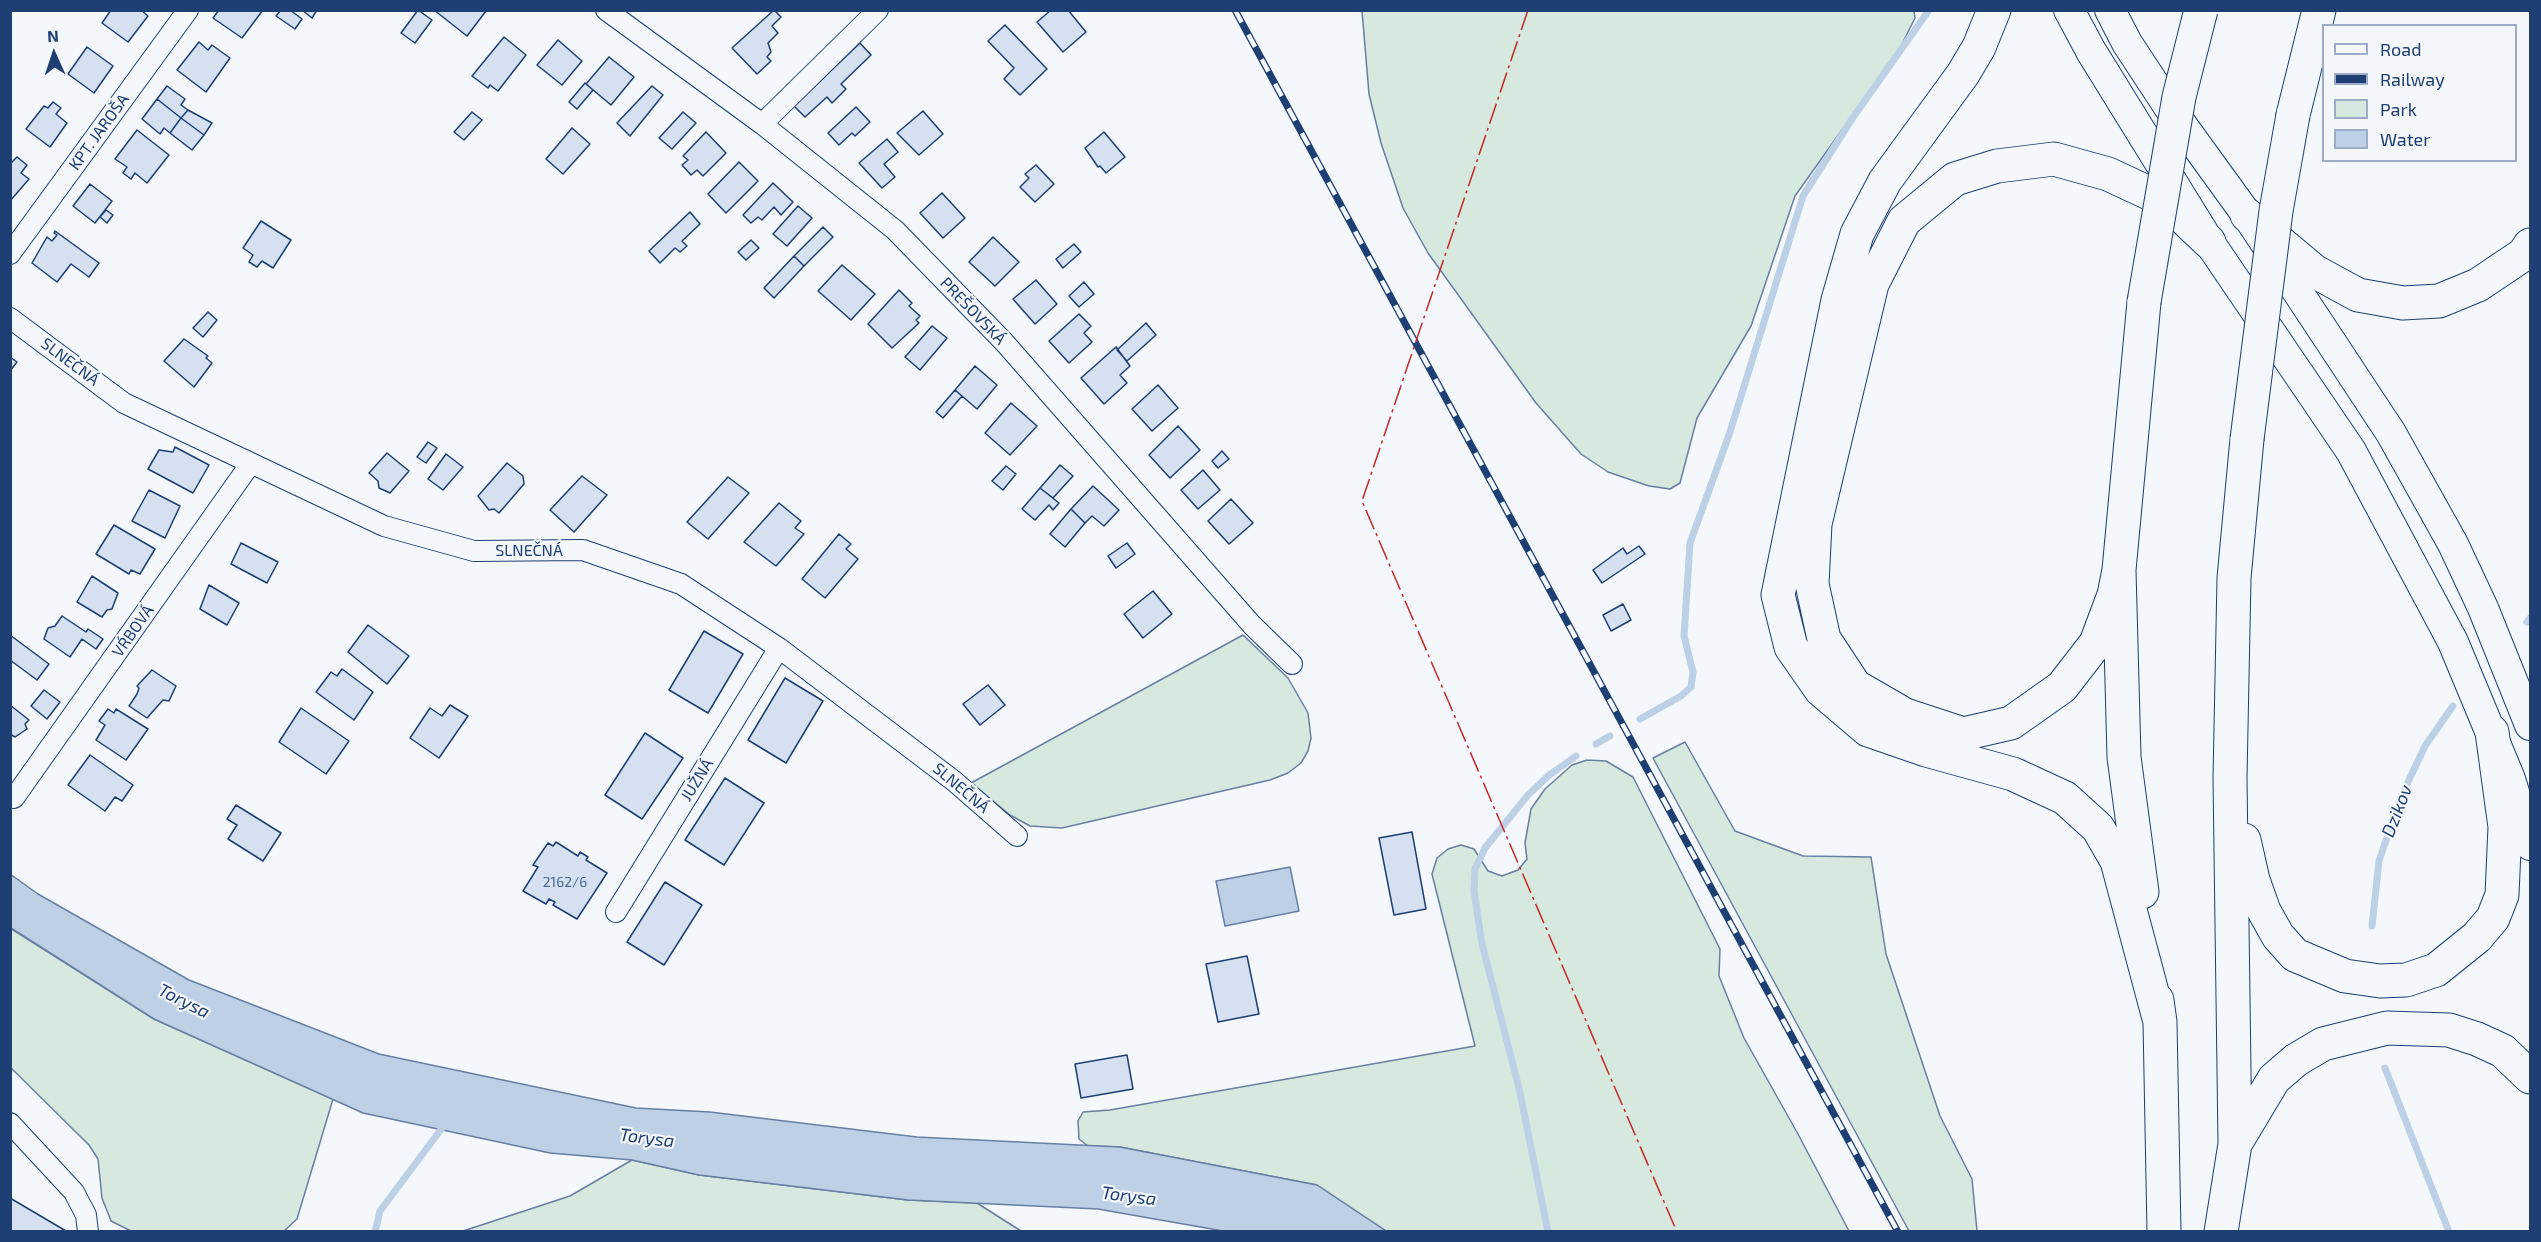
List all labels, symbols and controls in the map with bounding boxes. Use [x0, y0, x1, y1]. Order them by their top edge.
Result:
north arrow [24, 24, 84, 84]
legend [2322, 24, 2517, 162]
text: N [47, 26, 59, 45]
text: Road [2380, 38, 2421, 60]
text: Railway [2380, 68, 2445, 90]
street label: KPT. JAROŠA [65, 90, 133, 174]
text: Park [2380, 98, 2417, 120]
text: Water [2380, 128, 2430, 150]
street label: PREŠOVSKÁ [936, 273, 1010, 349]
street label: SLNEČNÁ [37, 334, 103, 390]
street label: SLNEČNÁ [495, 541, 563, 561]
street label: VŔBOVÁ [108, 601, 158, 661]
street label: JUŽNÁ [677, 755, 717, 805]
street label: SLNEČNÁ [929, 759, 993, 817]
water label: Dzikov [2377, 782, 2417, 840]
house number: 2162/6 [543, 874, 587, 890]
water label: Torysa [155, 979, 213, 1023]
water label: Torysa [618, 1124, 676, 1152]
water label: Torysa [1100, 1182, 1158, 1210]

